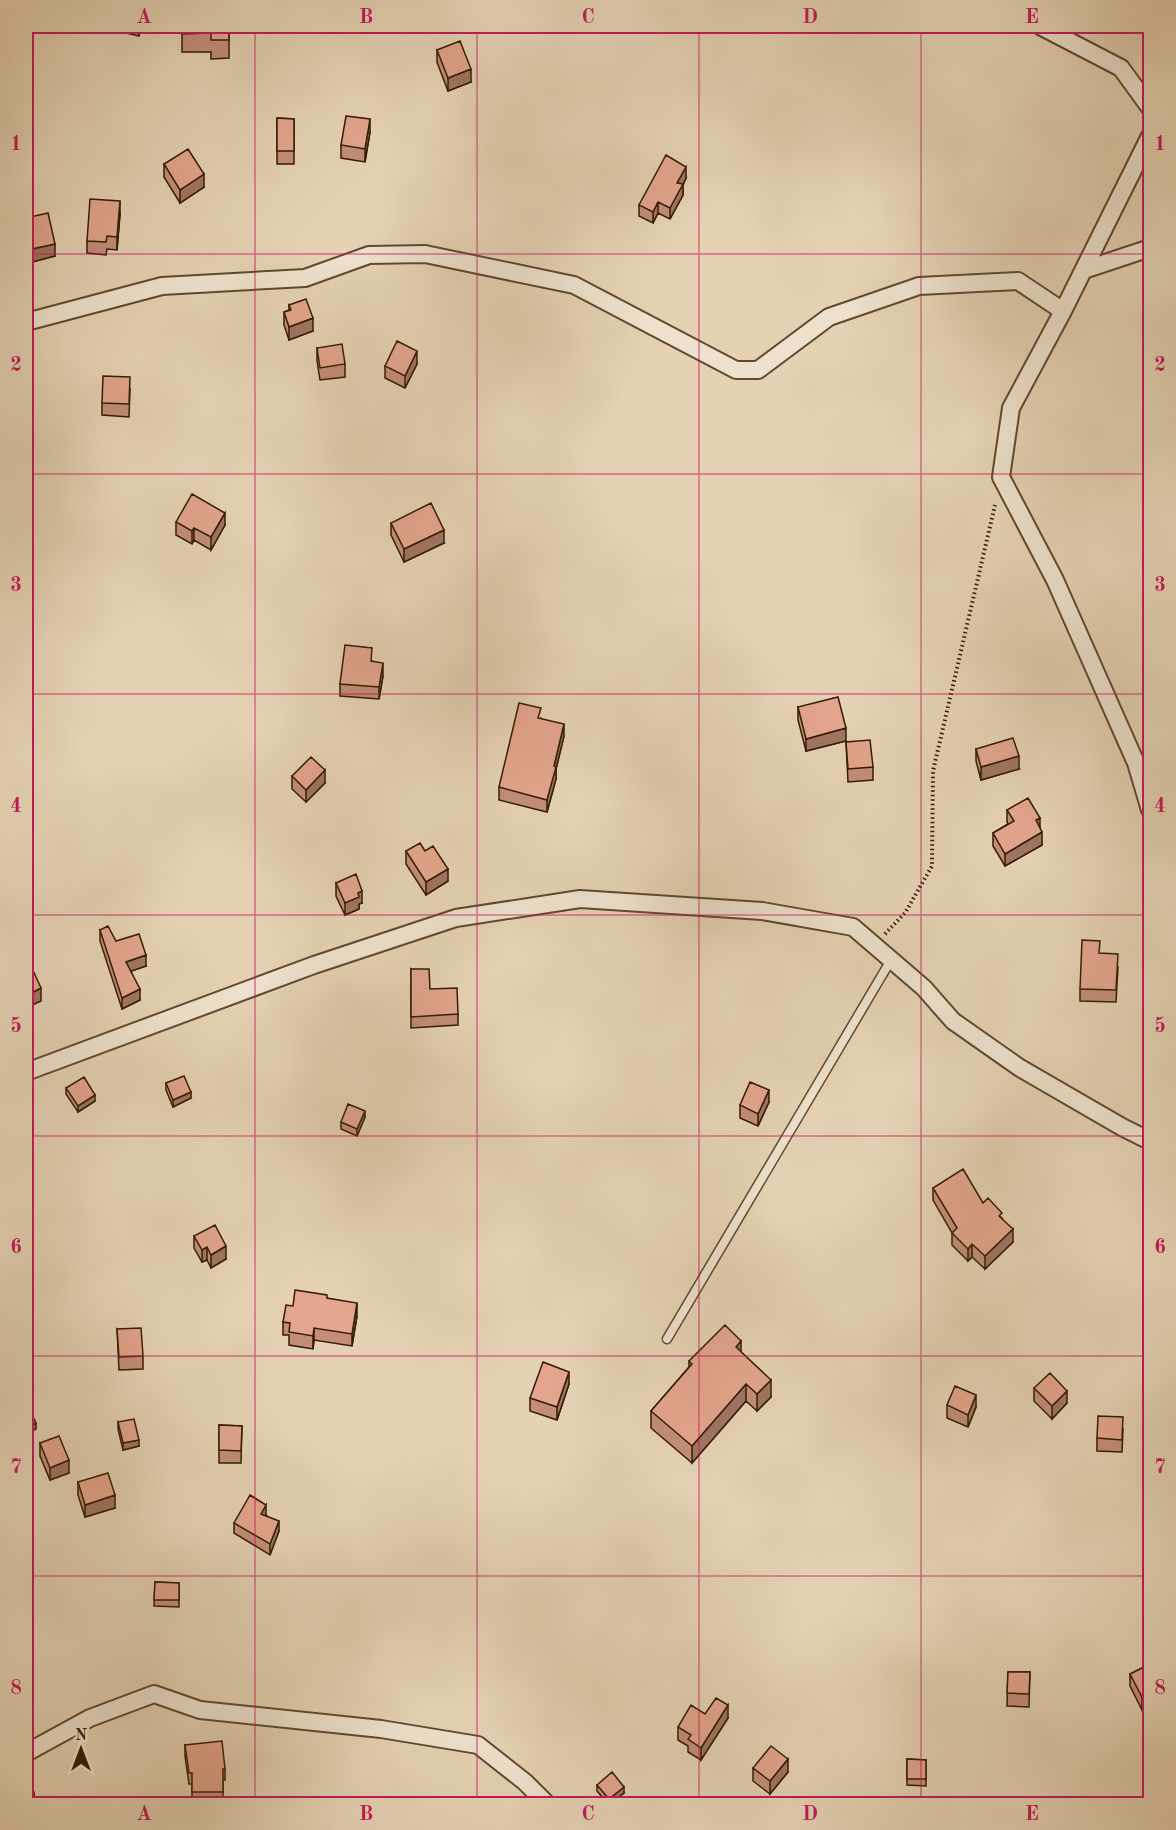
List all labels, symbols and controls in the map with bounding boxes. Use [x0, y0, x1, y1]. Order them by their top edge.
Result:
text: A [136, 8, 152, 28]
text: B [359, 8, 373, 28]
text: C [581, 8, 595, 28]
text: D [802, 8, 818, 28]
text: E [1025, 8, 1039, 28]
text: 1 [10, 135, 22, 155]
text: 1 [1154, 135, 1166, 155]
text: 2 [10, 356, 22, 376]
text: 2 [1154, 356, 1166, 376]
text: 3 [10, 576, 22, 596]
text: 3 [1154, 576, 1166, 596]
text: 4 [10, 797, 22, 817]
text: 4 [1154, 797, 1166, 817]
text: 5 [10, 1016, 22, 1037]
text: 5 [1154, 1016, 1166, 1037]
text: 6 [10, 1238, 22, 1258]
text: 6 [1154, 1238, 1166, 1258]
text: 7 [10, 1458, 22, 1478]
text: 7 [1154, 1458, 1166, 1478]
text: 8 [10, 1679, 22, 1699]
text: 8 [1154, 1679, 1166, 1699]
north arrow [51, 1719, 111, 1779]
text: N [75, 1728, 88, 1744]
text: A [136, 1805, 152, 1825]
text: B [359, 1805, 373, 1825]
text: C [581, 1805, 595, 1825]
text: D [802, 1805, 818, 1825]
text: E [1025, 1805, 1039, 1825]

